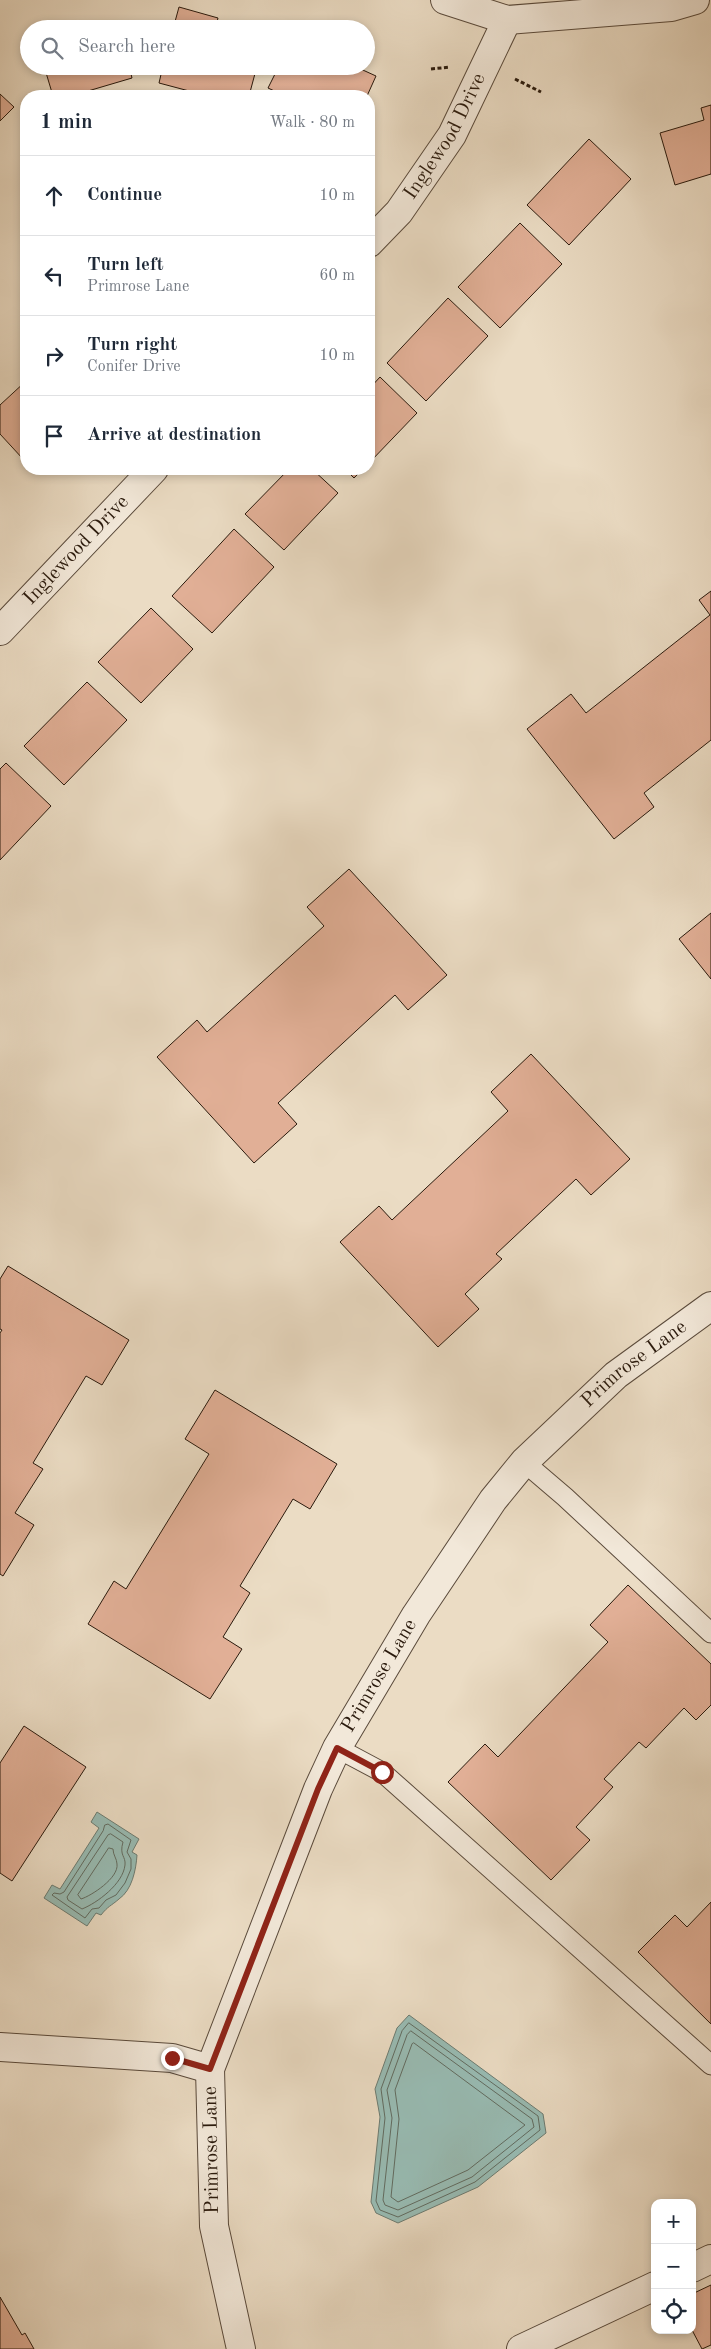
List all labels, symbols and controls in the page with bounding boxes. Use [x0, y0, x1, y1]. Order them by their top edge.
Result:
search box [20, 20, 375, 75]
icon: search [38, 34, 66, 62]
text: Search here [78, 38, 175, 57]
street label: Inglewood Drive [401, 71, 490, 203]
text: 1 min [40, 112, 93, 133]
text: Walk · 80 m [269, 115, 355, 131]
icon: ahead [40, 182, 68, 210]
text: Continue [87, 186, 162, 205]
text: 10 m [319, 188, 355, 204]
text: Turn left [87, 256, 164, 275]
icon: left [40, 262, 68, 290]
text: 60 m [319, 268, 355, 284]
text: Primrose Lane [87, 279, 189, 295]
text: Turn right [87, 336, 177, 355]
icon: right [40, 342, 68, 370]
text: 10 m [319, 348, 355, 364]
text: Conifer Drive [87, 359, 181, 375]
icon: arrive [40, 422, 68, 450]
text: Arrive at destination [87, 426, 261, 445]
street label: Inglewood Drive [20, 492, 133, 609]
street label: Primrose Lane [578, 1317, 691, 1412]
street label: Primrose Lane [338, 1616, 421, 1736]
route start [371, 1761, 394, 1784]
route end [161, 2047, 184, 2070]
street label: Primrose Lane [201, 2086, 223, 2214]
map controls [651, 2199, 696, 2334]
button: + [651, 2199, 696, 2244]
button: − [651, 2244, 696, 2289]
button: locate [651, 2289, 696, 2334]

